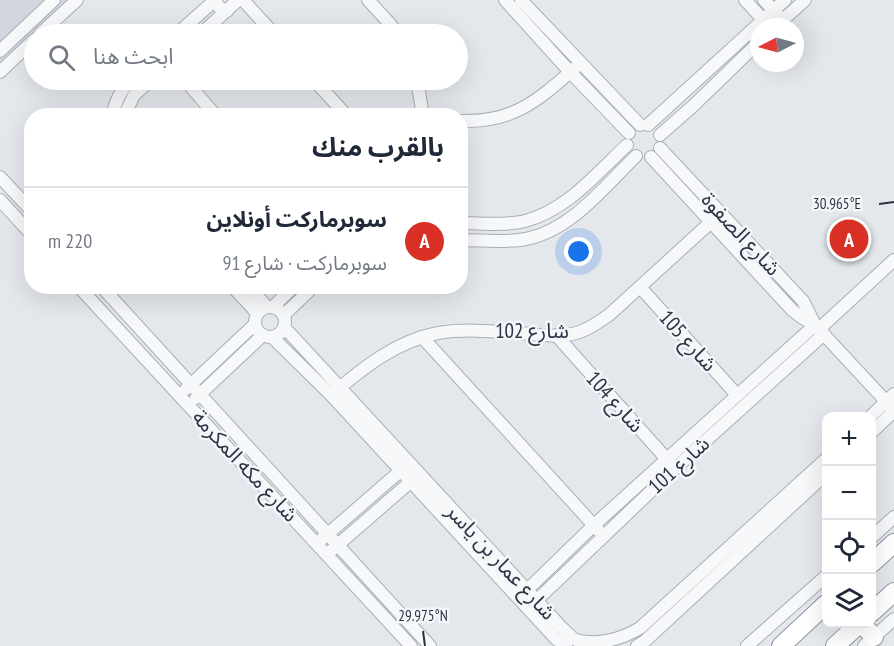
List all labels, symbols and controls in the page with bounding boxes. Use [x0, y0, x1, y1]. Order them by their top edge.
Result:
north arrow [750, 18, 804, 72]
search box [24, 24, 468, 90]
icon: search [45, 41, 78, 74]
text: ابحث هنا [93, 42, 173, 70]
text: بالقرب منك [312, 130, 444, 163]
street label: شارع الصفوة [694, 186, 787, 282]
text: 30.965°E [813, 194, 861, 213]
text: سوبرماركت أونلاين [207, 205, 387, 233]
pin: A [830, 216, 868, 262]
text: 220 m [48, 228, 92, 254]
text: A [419, 228, 430, 254]
your location [564, 237, 593, 266]
text: سوبرماركت · شارع 91 [222, 250, 387, 276]
street label: شارع 105 [652, 304, 723, 378]
street label: شارع 102 [495, 317, 569, 346]
street label: شارع 104 [579, 365, 650, 439]
street label: شارع مكه المكرمة [185, 404, 304, 529]
map controls [822, 412, 876, 628]
button: + [822, 412, 876, 466]
street label: شارع 101 [642, 430, 716, 501]
button: − [822, 466, 876, 520]
street label: شارع عمار بن ياسر [439, 497, 562, 627]
button: locate [822, 520, 876, 574]
button: layers [822, 574, 876, 628]
text: 29.975°N [398, 606, 448, 625]

